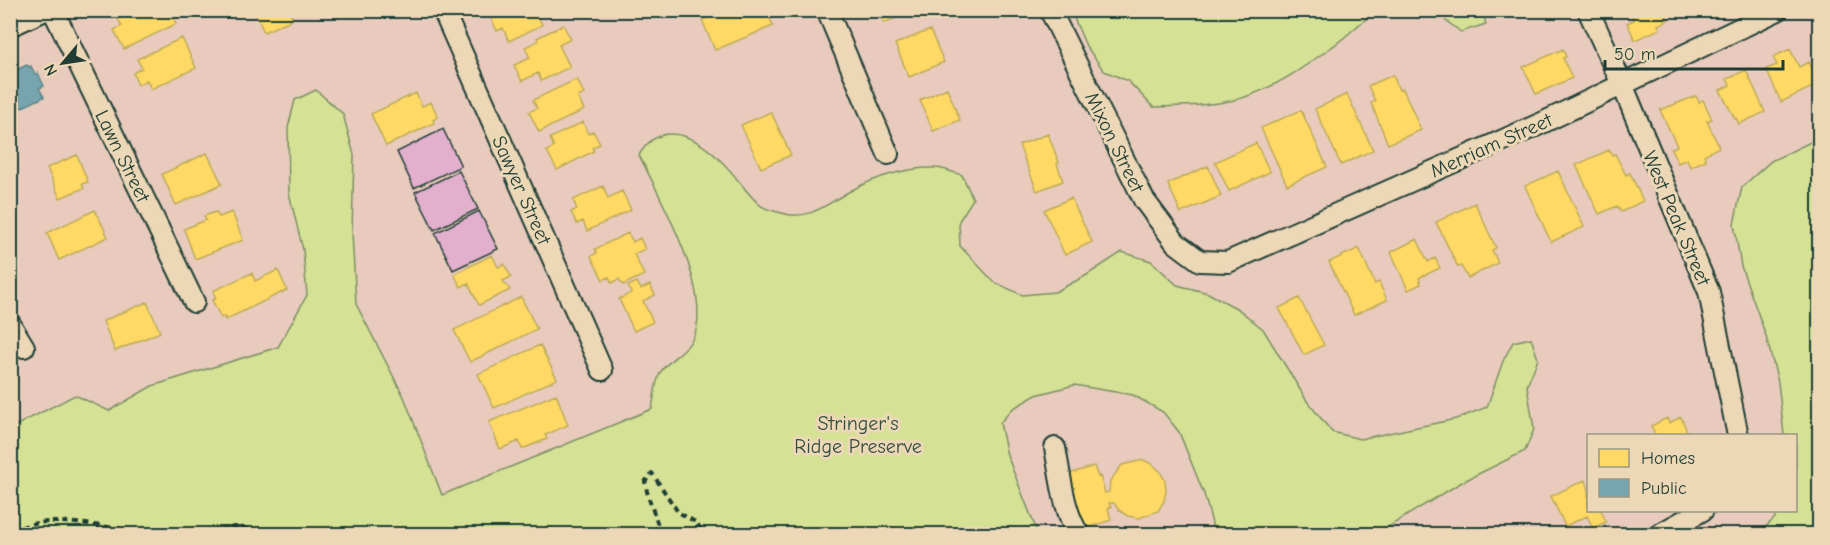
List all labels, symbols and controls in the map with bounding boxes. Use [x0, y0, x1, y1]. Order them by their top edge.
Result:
north arrow [33, 33, 93, 93]
scale bar [1605, 33, 1784, 71]
text: 50 m [1614, 44, 1656, 65]
text: N [40, 61, 61, 79]
street label: Mixon Street [1080, 88, 1149, 197]
street label: Lawn Street [90, 106, 155, 207]
street label: Merriam Street [1427, 108, 1557, 183]
street label: Sawyer Street [487, 132, 556, 249]
street label: West Peak Street [1638, 147, 1716, 290]
park label: Stringer's Ridge Preserve [794, 412, 922, 458]
legend [1587, 434, 1797, 512]
text: Homes [1641, 448, 1695, 469]
text: Public [1641, 478, 1687, 499]

